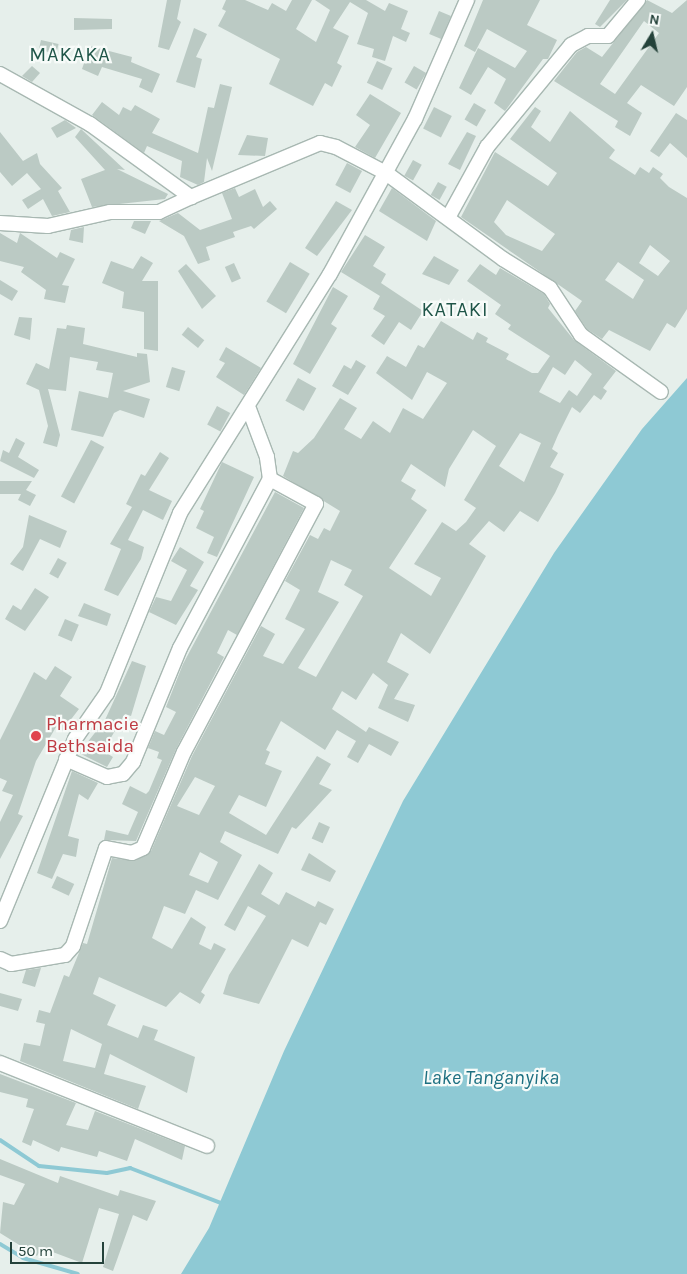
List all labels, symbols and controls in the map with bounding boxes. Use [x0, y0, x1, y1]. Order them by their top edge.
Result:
north arrow [627, 10, 677, 60]
text: N [648, 11, 661, 29]
district label: MAKAKA [28, 42, 112, 66]
district label: KATAKI [421, 297, 489, 321]
place label: Pharmacie Bethsaida [46, 714, 139, 758]
marker: Pharmacie Bethsaida [30, 730, 42, 742]
water label: Lake Tanganyika [423, 1065, 559, 1089]
scale bar [12, 1232, 106, 1264]
text: 50 m [18, 1242, 53, 1260]

